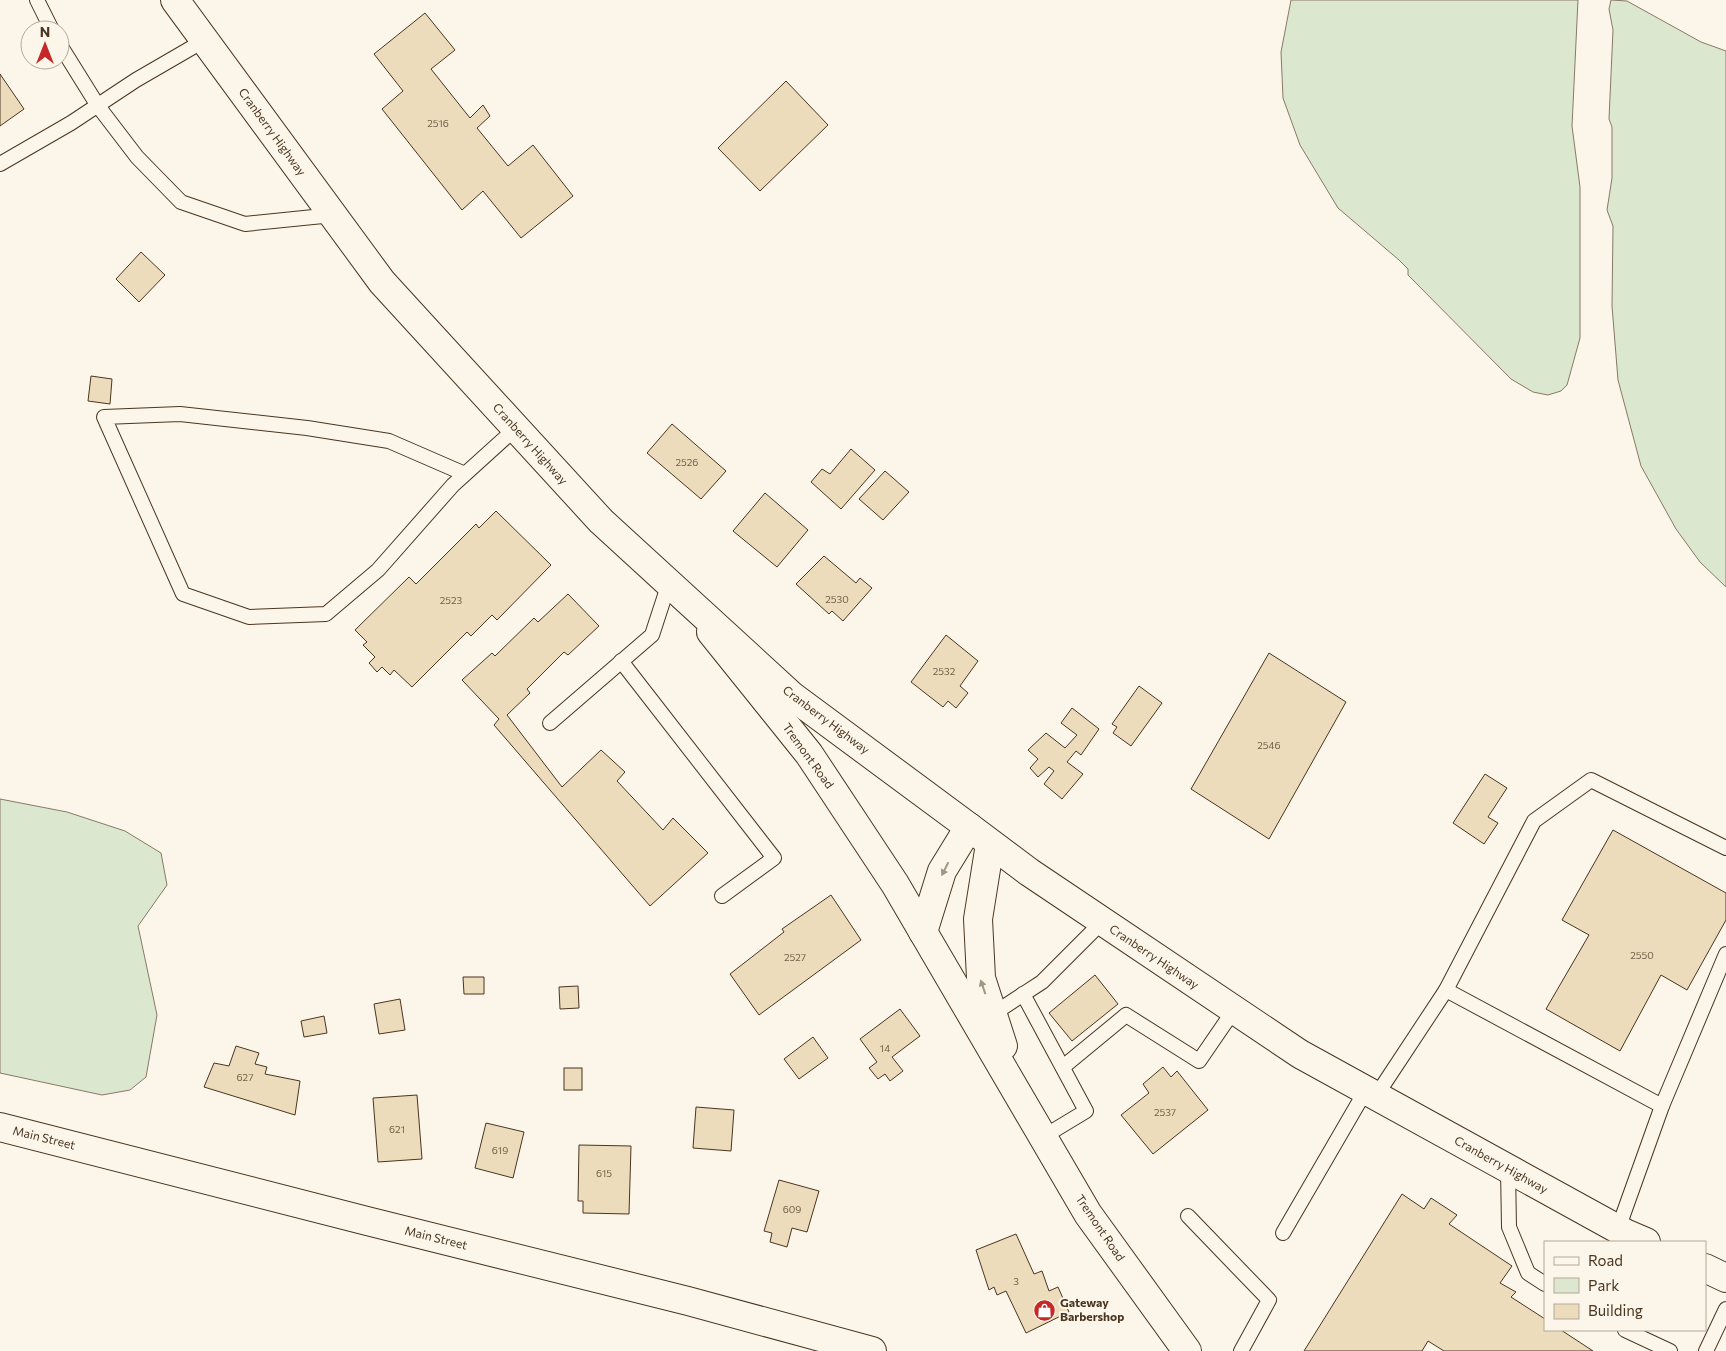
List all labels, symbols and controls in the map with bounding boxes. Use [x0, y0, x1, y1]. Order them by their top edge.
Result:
north arrow [20, 20, 70, 70]
text: N [40, 23, 50, 40]
street label: Cranberry Highway [236, 85, 309, 178]
house number: 2516 [427, 117, 449, 129]
street label: Cranberry Highway [491, 400, 571, 487]
house number: 2526 [676, 456, 698, 468]
house number: 2530 [825, 593, 849, 605]
house number: 2523 [440, 594, 463, 606]
house number: 2532 [933, 665, 956, 677]
street label: Cranberry Highway [781, 682, 873, 756]
street label: Tremont Road [780, 720, 837, 791]
house number: 2546 [1257, 739, 1281, 751]
one-way arrow [941, 861, 949, 876]
street label: Cranberry Highway [1107, 921, 1202, 991]
house number: 2550 [1630, 949, 1654, 961]
house number: 2527 [784, 951, 806, 963]
one-way arrow [979, 979, 987, 994]
house number: 14 [880, 1042, 890, 1054]
house number: 627 [237, 1071, 253, 1083]
house number: 2537 [1154, 1106, 1176, 1118]
street label: Main Street [12, 1123, 77, 1152]
house number: 621 [389, 1123, 405, 1135]
street label: Cranberry Highway [1452, 1133, 1551, 1196]
house number: 619 [492, 1144, 508, 1156]
house number: 615 [596, 1167, 612, 1179]
street label: Tremont Road [1073, 1191, 1128, 1263]
house number: 609 [783, 1203, 801, 1215]
street label: Main Street [404, 1223, 469, 1252]
legend [1544, 1241, 1706, 1331]
text: Road [1588, 1251, 1623, 1269]
house number: 3 [1013, 1275, 1019, 1287]
text: Park [1588, 1276, 1619, 1294]
place label: Gateway Barbershop [1060, 1295, 1124, 1323]
shop icon: Gateway Barbershop [1032, 1298, 1056, 1322]
text: Building [1588, 1301, 1643, 1319]

